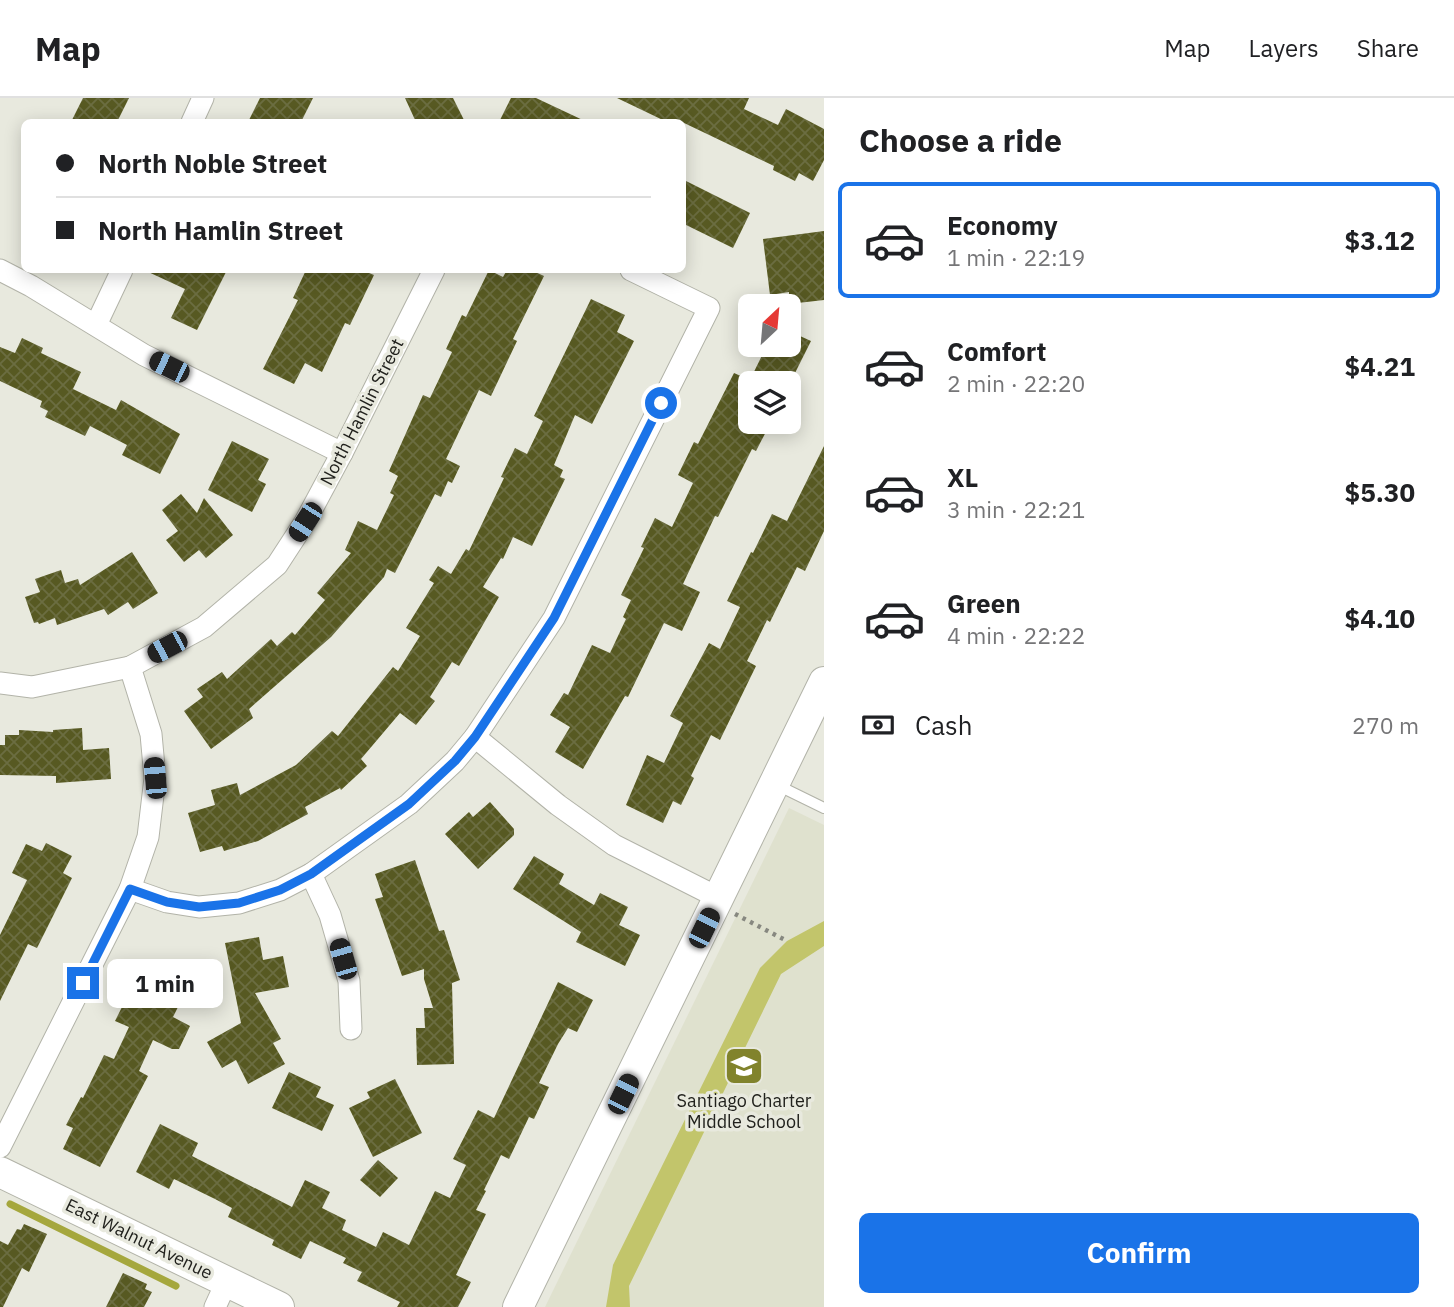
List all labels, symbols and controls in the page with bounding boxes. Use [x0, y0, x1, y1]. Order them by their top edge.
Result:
text: Map [35, 27, 101, 70]
text: Map [1164, 32, 1211, 64]
text: Layers [1249, 32, 1319, 64]
text: Share [1357, 32, 1419, 64]
text: Choose a ride [859, 119, 1062, 161]
text: North Noble Street [98, 146, 327, 180]
text: Economy [947, 208, 1058, 242]
icon: car [863, 209, 926, 272]
text: North Hamlin Street [98, 213, 343, 247]
text: $3.12 [1345, 223, 1415, 257]
text: 1 min · 22:19 [947, 242, 1085, 272]
north arrow [738, 294, 802, 357]
map controls [738, 294, 801, 434]
text: Comfort [947, 334, 1046, 368]
street label: North Hamlin Street [315, 335, 408, 489]
icon: car [863, 335, 926, 398]
car [146, 348, 193, 386]
text: $4.21 [1345, 349, 1415, 383]
text: 2 min · 22:20 [947, 368, 1085, 398]
button: layers [738, 371, 801, 434]
route start [645, 387, 677, 419]
text: XL [947, 460, 978, 494]
icon: car [863, 461, 926, 524]
text: $5.30 [1345, 475, 1415, 509]
text: 3 min · 22:21 [947, 494, 1085, 524]
car [285, 499, 326, 545]
text: Green [947, 586, 1021, 620]
icon: car [863, 587, 926, 650]
text: $4.10 [1345, 601, 1415, 635]
text: 4 min · 22:22 [947, 620, 1085, 650]
car [144, 628, 191, 666]
icon: cash [859, 706, 897, 744]
text: Cash [915, 708, 972, 742]
text: 270 m [1352, 710, 1419, 740]
car [143, 756, 168, 800]
car [686, 905, 723, 951]
car [328, 936, 359, 982]
callout: 1 min [108, 958, 223, 1008]
route end [67, 967, 99, 999]
text: 1 min [135, 968, 195, 998]
school or university icon: Santiago Charter Middle School [723, 1045, 765, 1087]
car [605, 1071, 642, 1117]
place label: Santiago Charter Middle School [677, 1089, 812, 1133]
street label: East Walnut Avenue [62, 1193, 217, 1284]
button: Confirm [859, 1213, 1419, 1293]

